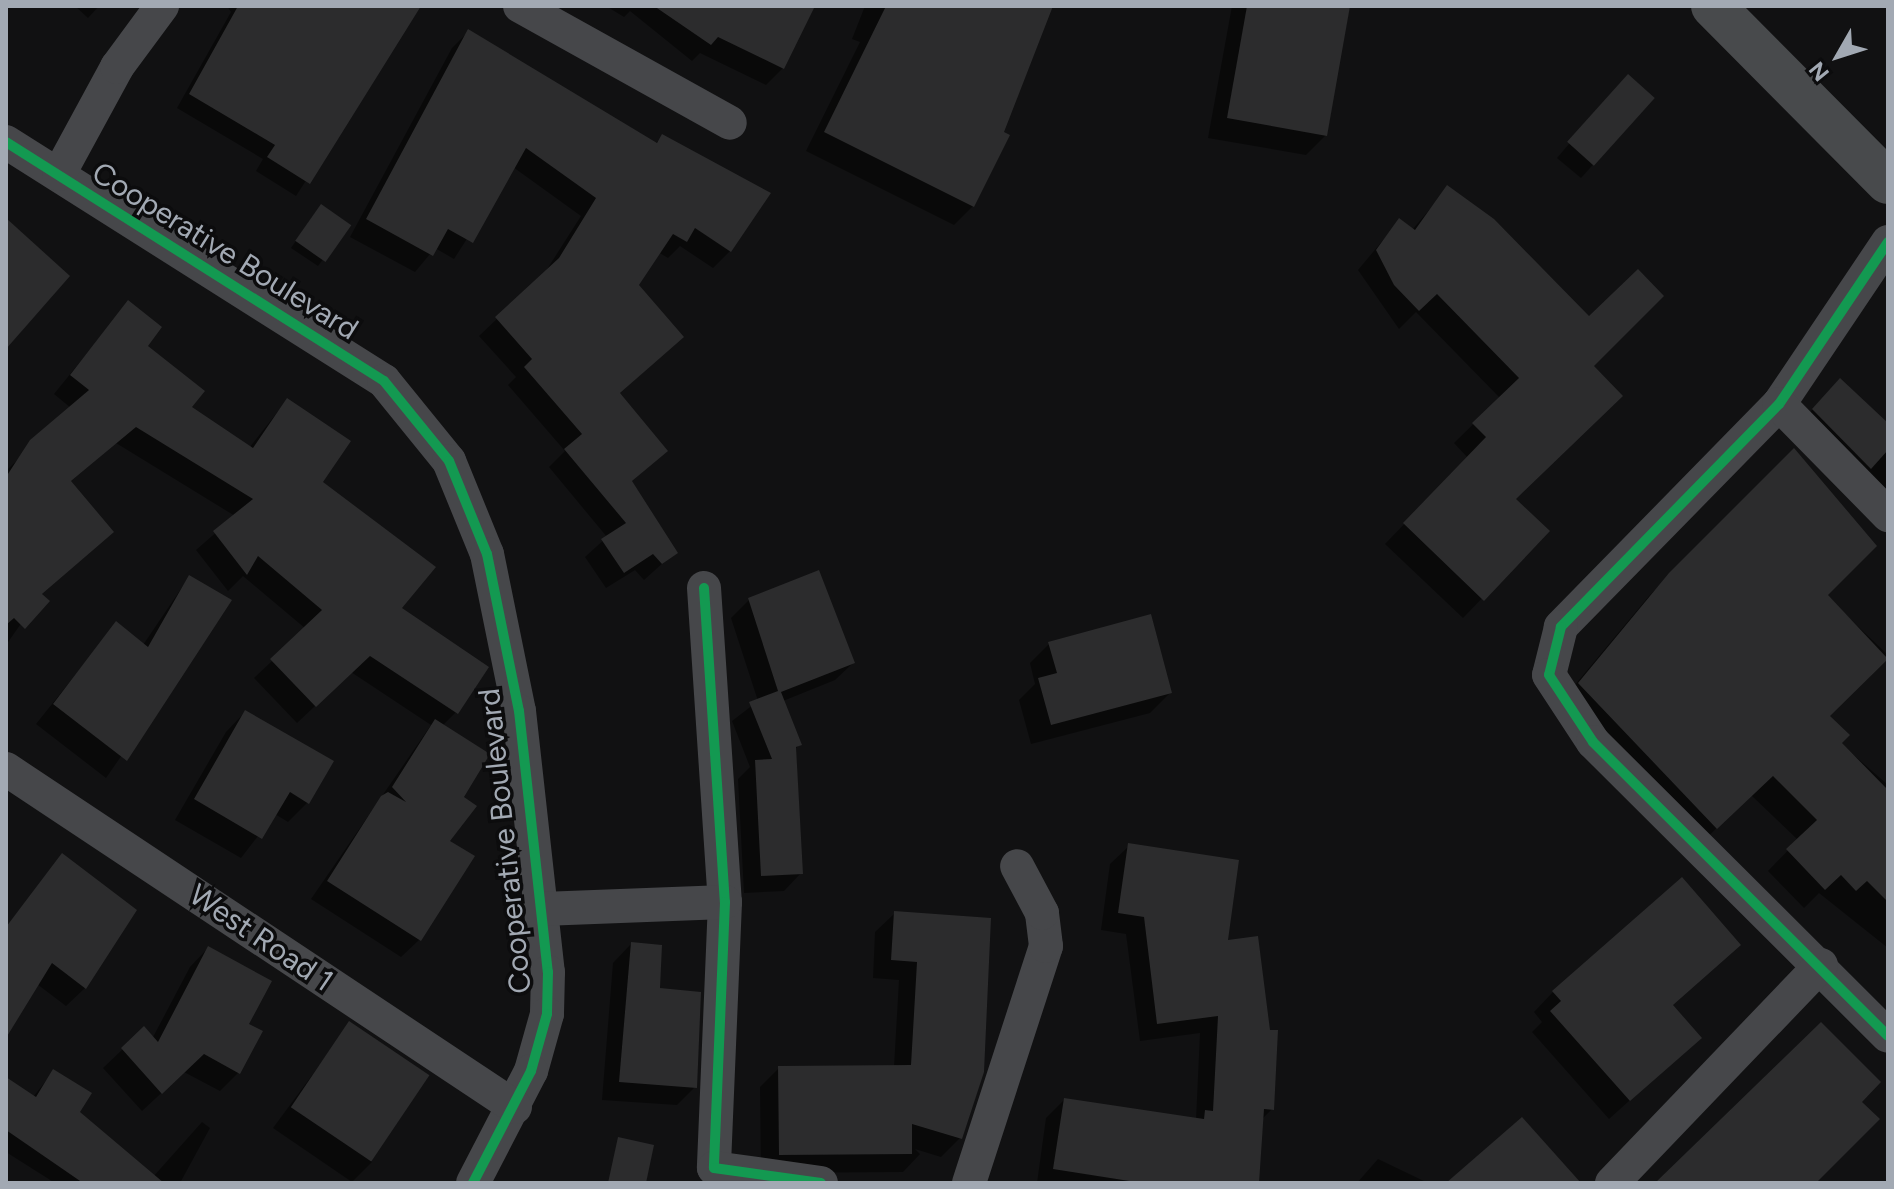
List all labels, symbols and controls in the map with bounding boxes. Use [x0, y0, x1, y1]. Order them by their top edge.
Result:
north arrow [1798, 16, 1878, 96]
text: N [1803, 56, 1835, 87]
street label: Cooperative Boulevard [85, 154, 365, 348]
street label: Cooperative Boulevard [471, 687, 539, 995]
street label: West Road 1 [182, 877, 340, 999]

